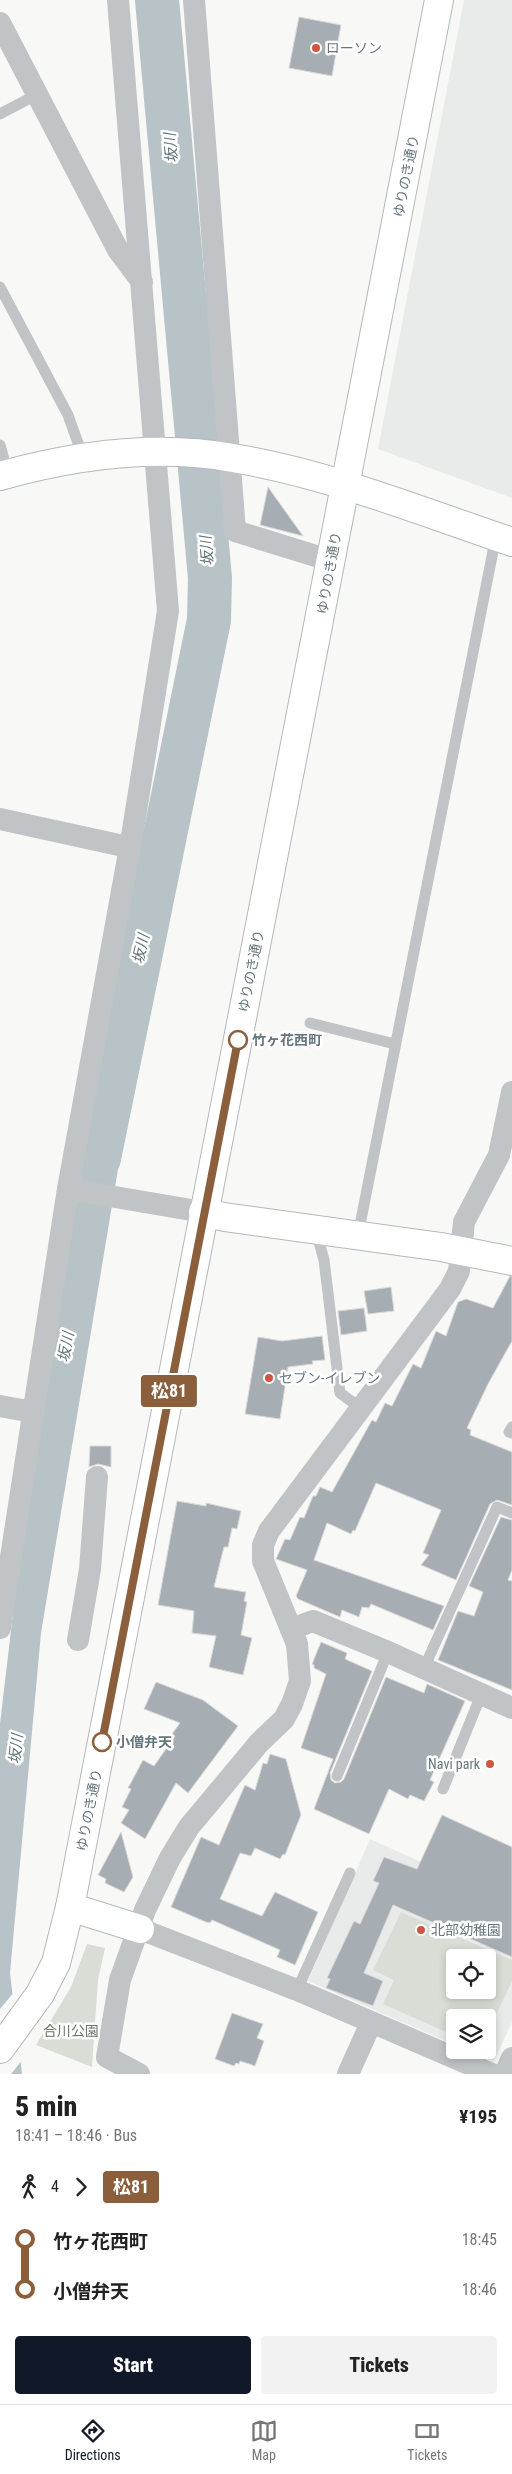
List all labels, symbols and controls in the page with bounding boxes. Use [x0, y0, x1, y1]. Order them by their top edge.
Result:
place label: ローソン [326, 40, 382, 56]
marker: ローソン [310, 42, 322, 54]
water label: 坂川 [161, 130, 181, 164]
street label: ゆりのき通り [390, 133, 422, 219]
street label: ゆりのき通り [314, 530, 344, 616]
water label: 坂川 [197, 533, 217, 567]
street label: ゆりのき通り [235, 928, 267, 1014]
water label: 坂川 [129, 931, 153, 966]
marker: 竹ヶ花西町 [228, 1030, 248, 1050]
place label: 竹ヶ花西町 [252, 1032, 322, 1048]
water label: 坂川 [55, 1329, 78, 1363]
place label: セブン-イレブン [279, 1370, 380, 1386]
marker: セブン-イレブン [263, 1372, 275, 1384]
line badge: 松81 [140, 1375, 198, 1407]
text: 松81 [151, 1380, 187, 1401]
water label: 坂川 [5, 1731, 27, 1765]
marker: 小僧弁天 [92, 1732, 112, 1752]
place label: 小僧弁天 [116, 1734, 172, 1750]
place label: Navi park [428, 1756, 481, 1772]
marker: Navi park [484, 1758, 496, 1770]
street label: ゆりのき通り [73, 1767, 105, 1853]
place label: 北部幼稚園 [431, 1922, 501, 1938]
marker: 北部幼稚園 [415, 1924, 427, 1936]
map controls [446, 1949, 496, 2059]
button: locate [446, 1949, 496, 1999]
button: layers [446, 2009, 496, 2059]
park label: 合川公園 [43, 2023, 99, 2039]
text: 5 min [15, 2090, 77, 2123]
text: ¥195 [459, 2105, 497, 2128]
text: 18:41 – 18:46 · Bus [15, 2126, 137, 2145]
icon: walk [15, 2173, 43, 2201]
icon: forward [67, 2173, 95, 2201]
text: 松81 [113, 2176, 149, 2197]
text: 4 [51, 2177, 59, 2196]
text: 竹ヶ花西町 [53, 2230, 148, 2253]
text: 18:45 [462, 2230, 497, 2249]
text: 小僧弁天 [53, 2280, 129, 2303]
text: 18:46 [462, 2280, 497, 2299]
button: Start [15, 2336, 251, 2394]
button: Tickets [261, 2336, 497, 2394]
tab: Directions [65, 2417, 121, 2463]
tab: Map [250, 2417, 278, 2463]
tab: Tickets [407, 2417, 447, 2463]

